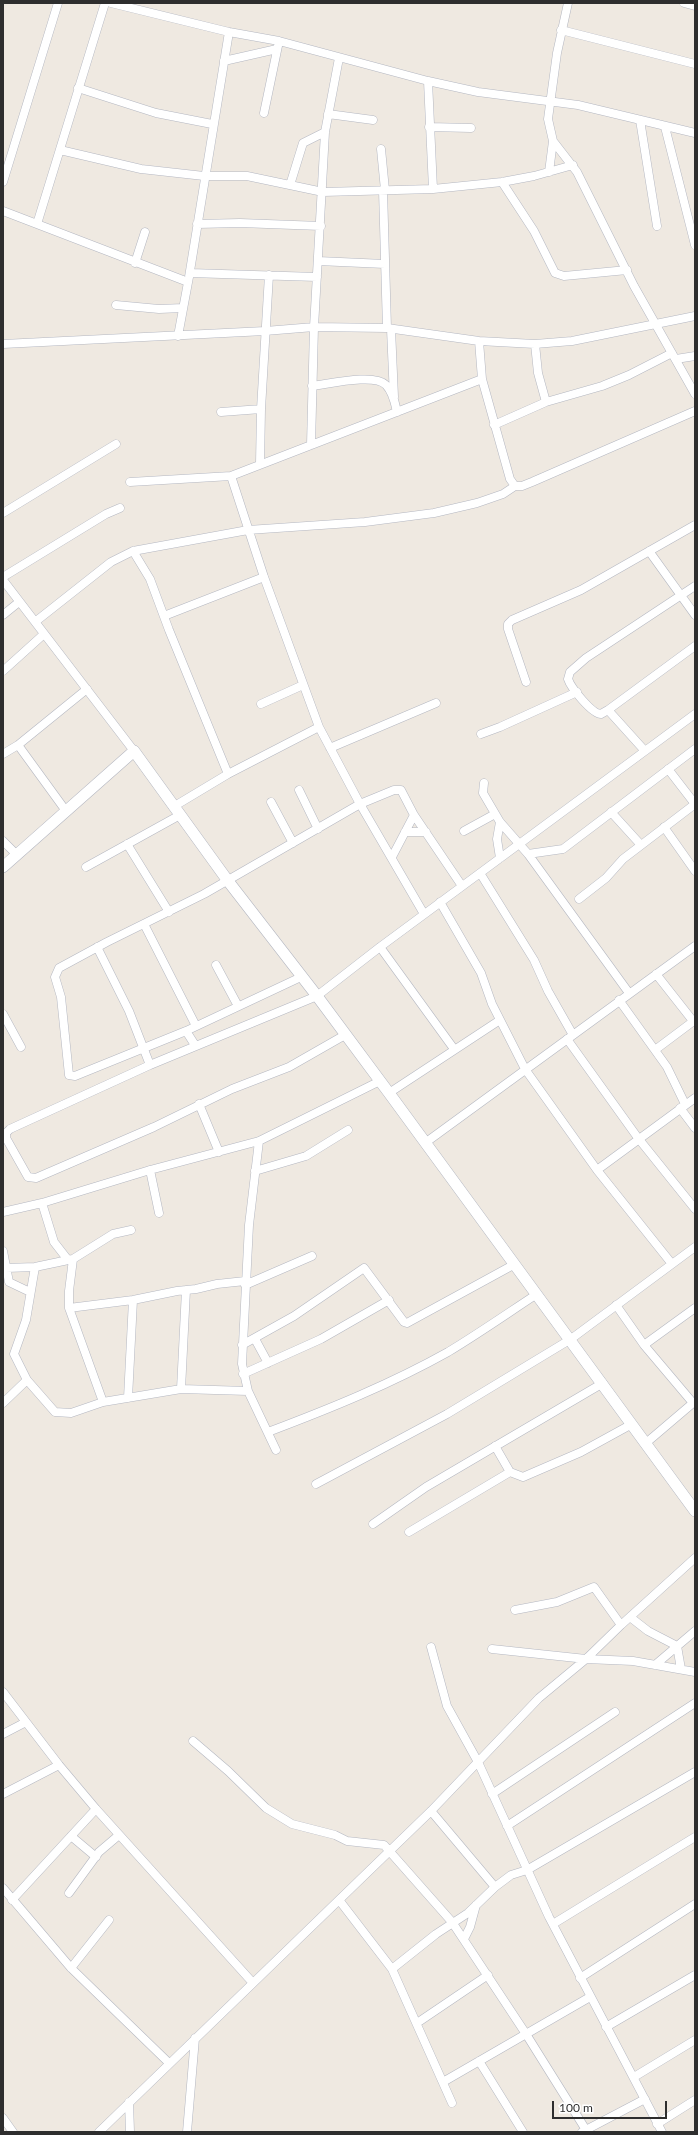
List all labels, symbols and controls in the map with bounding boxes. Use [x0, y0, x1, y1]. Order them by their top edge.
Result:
scale bar [554, 2093, 669, 2119]
text: 100 m [559, 2100, 593, 2115]

